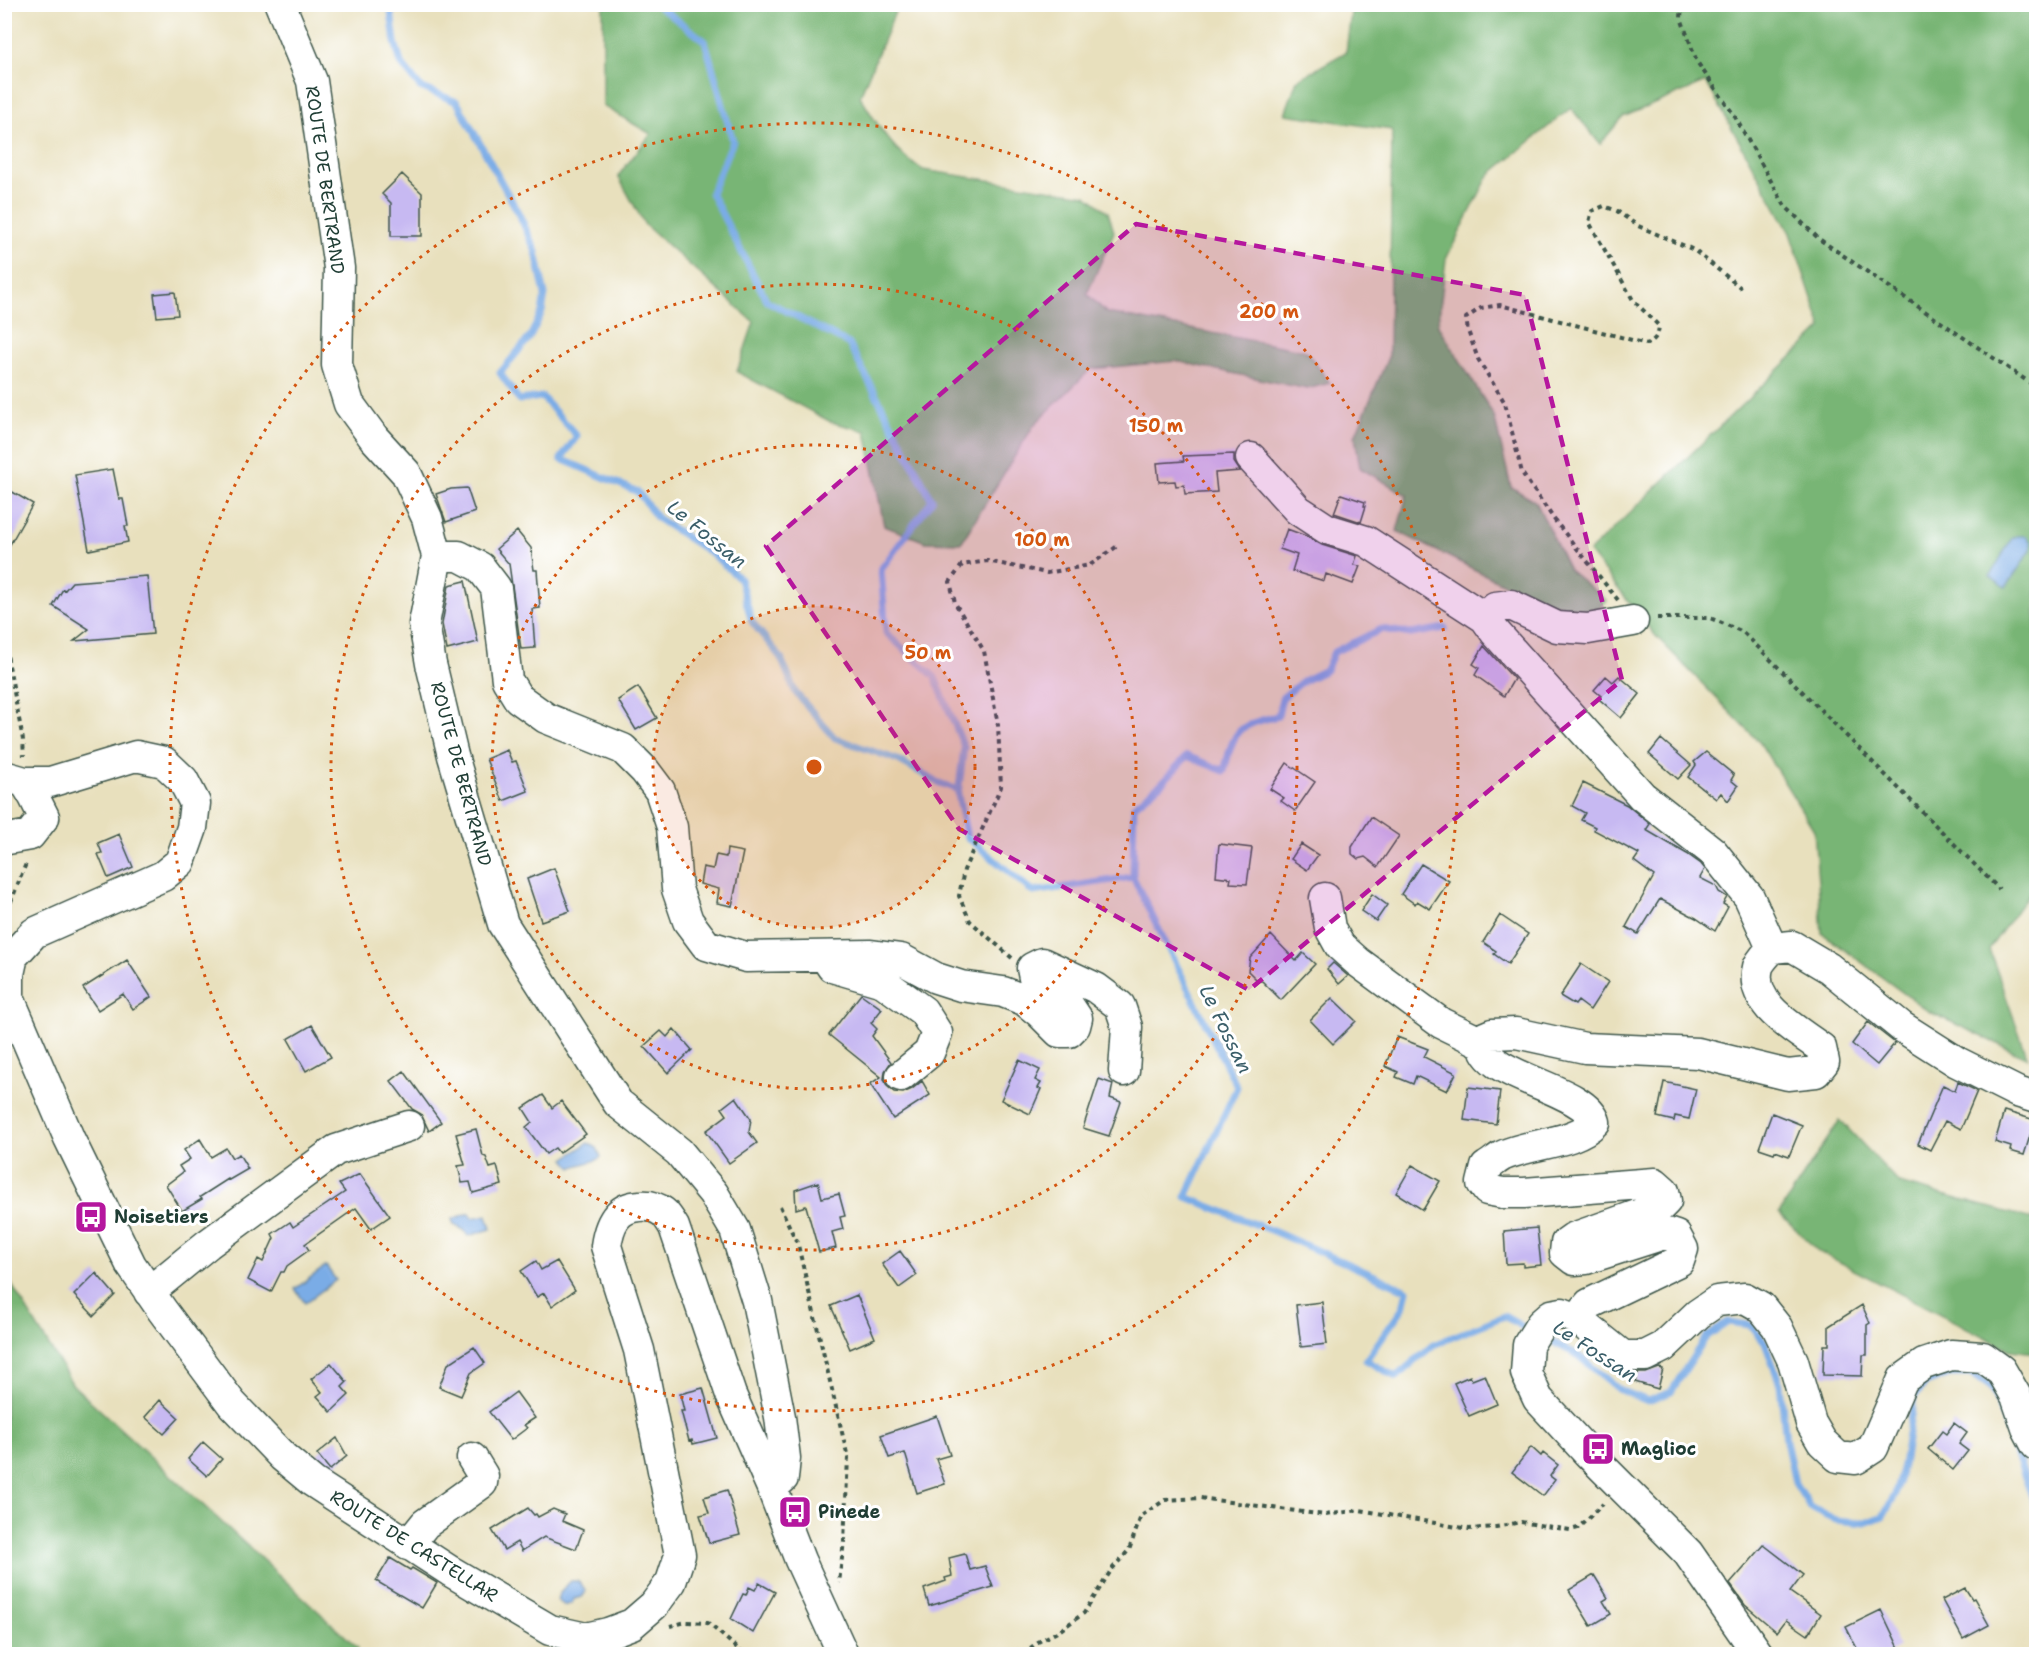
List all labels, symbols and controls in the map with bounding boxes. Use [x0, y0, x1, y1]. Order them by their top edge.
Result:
street label: ROUTE DE BERTRAND [300, 84, 350, 276]
text: 200 m [1239, 300, 1300, 324]
text: 150 m [1129, 414, 1184, 438]
water label: Le Fossan [662, 494, 752, 574]
text: 100 m [1014, 528, 1070, 552]
text: 50 m [905, 641, 952, 665]
street label: ROUTE DE BERTRAND [425, 679, 497, 869]
centre of rings [804, 757, 824, 777]
water label: Le Fossan [1193, 980, 1259, 1078]
bus stop icon: Noisetiers [73, 1199, 109, 1235]
place label: Noisetiers [114, 1205, 209, 1229]
water label: Le Fossan [1548, 1314, 1642, 1388]
bus stop icon: Maglioc [1580, 1431, 1616, 1467]
place label: Maglioc [1621, 1437, 1696, 1461]
street label: ROUTE DE CASTELLAR [326, 1485, 502, 1607]
bus stop icon: Pinede [777, 1494, 813, 1530]
place label: Pinede [818, 1500, 880, 1524]

